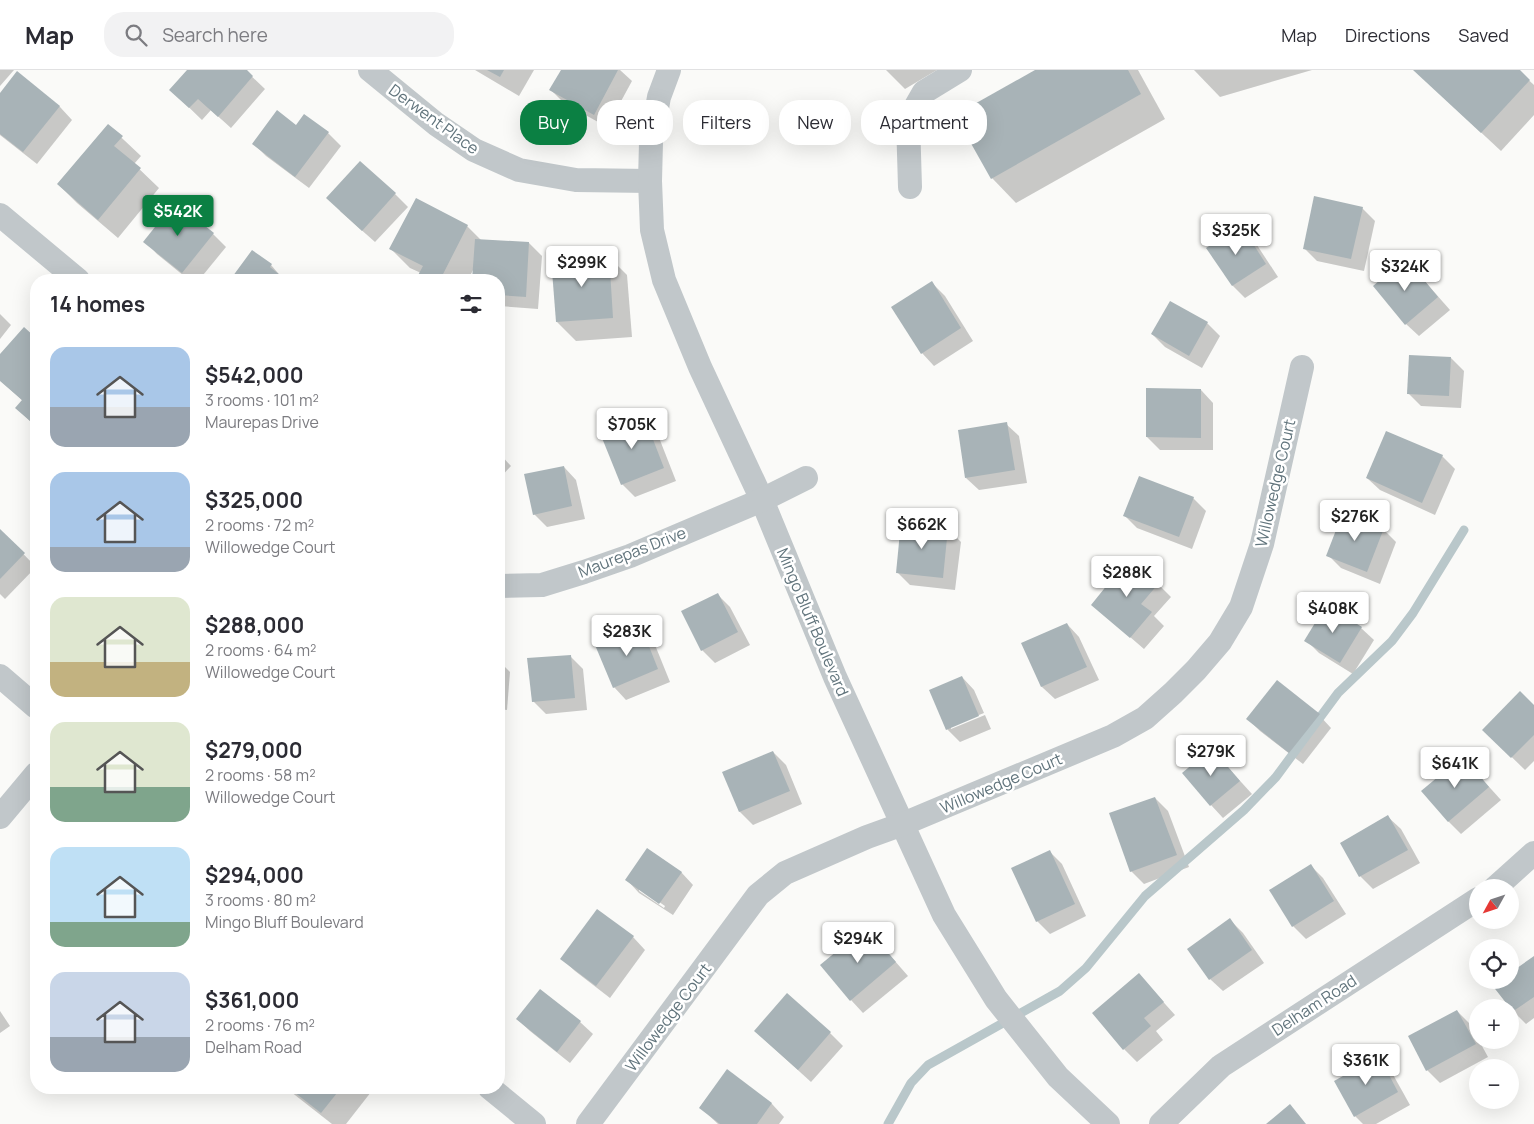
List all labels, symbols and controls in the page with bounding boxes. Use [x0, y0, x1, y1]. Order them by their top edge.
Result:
search box [104, 12, 454, 57]
text: Map [25, 18, 74, 51]
icon: search [122, 21, 150, 49]
text: Search here [162, 22, 268, 48]
text: Map [1281, 23, 1317, 47]
text: Directions [1345, 23, 1430, 47]
text: Saved [1458, 23, 1509, 47]
street label: Derwent Place [385, 79, 483, 159]
chip: Buy [520, 100, 587, 145]
chip: Rent [597, 100, 673, 145]
chip: Filters [683, 100, 769, 145]
chip: New [779, 100, 851, 145]
chip: Apartment [861, 100, 987, 145]
pin: $542K [143, 194, 213, 237]
text: $542K [153, 200, 203, 222]
pin: $325K [1201, 214, 1271, 256]
text: $325K [1212, 219, 1260, 241]
pin: $299K [547, 246, 617, 288]
pin: $324K [1370, 250, 1440, 292]
text: $299K [557, 251, 607, 273]
text: $324K [1381, 255, 1429, 277]
text: 14 homes [50, 290, 145, 318]
icon: filters [457, 290, 485, 318]
text: $542,000 [205, 361, 304, 389]
icon: home [90, 367, 150, 427]
text: 3 rooms · 101 m² [205, 389, 319, 411]
pin: $705K [597, 408, 667, 450]
text: Maurepas Drive [205, 411, 319, 433]
text: $705K [608, 413, 656, 435]
street label: Willowedge Court [1250, 417, 1300, 549]
text: $325,000 [205, 486, 303, 514]
icon: home [90, 492, 150, 552]
pin: $276K [1320, 500, 1390, 542]
text: $276K [1331, 505, 1379, 527]
pin: $662K [887, 508, 957, 550]
text: $662K [897, 513, 947, 535]
text: 2 rooms · 72 m² [205, 514, 314, 536]
street label: Maurepas Drive [575, 521, 689, 583]
text: Willowedge Court [205, 536, 335, 558]
street label: Mingo Bluff Boulevard [772, 545, 854, 699]
pin: $288K [1092, 556, 1162, 598]
text: $288K [1102, 561, 1152, 583]
pin: $408K [1298, 592, 1368, 634]
text: $408K [1308, 597, 1358, 619]
text: $288,000 [205, 611, 304, 639]
pin: $283K [592, 614, 662, 657]
icon: home [90, 617, 150, 677]
text: $283K [602, 620, 652, 642]
text: 2 rooms · 64 m² [205, 639, 316, 661]
text: Willowedge Court [205, 661, 335, 683]
pin: $279K [1176, 734, 1246, 777]
text: $279,000 [205, 736, 303, 764]
text: $279K [1187, 740, 1235, 762]
icon: home [90, 742, 150, 802]
pin: $641K [1420, 746, 1490, 789]
street label: Willowedge Court [937, 747, 1065, 819]
text: $641K [1431, 752, 1479, 774]
text: 2 rooms · 58 m² [205, 764, 316, 786]
text: Willowedge Court [205, 786, 335, 808]
text: $294,000 [205, 861, 304, 889]
icon: home [90, 867, 150, 927]
north arrow [1469, 879, 1519, 929]
map controls [1469, 879, 1519, 1109]
text: 3 rooms · 80 m² [205, 889, 316, 911]
text: Mingo Bluff Boulevard [205, 911, 364, 933]
pin: $294K [823, 922, 893, 964]
text: $294K [833, 927, 883, 949]
button: locate [1469, 939, 1519, 989]
street label: Willowedge Court [620, 958, 716, 1076]
street label: Delham Road [1267, 969, 1361, 1041]
text: $361,000 [205, 986, 299, 1014]
icon: home [90, 992, 150, 1052]
button: + [1469, 999, 1519, 1049]
text: 2 rooms · 76 m² [205, 1014, 315, 1036]
text: Delham Road [205, 1036, 302, 1058]
pin: $361K [1331, 1044, 1401, 1086]
text: $361K [1343, 1049, 1389, 1071]
button: − [1469, 1059, 1519, 1109]

